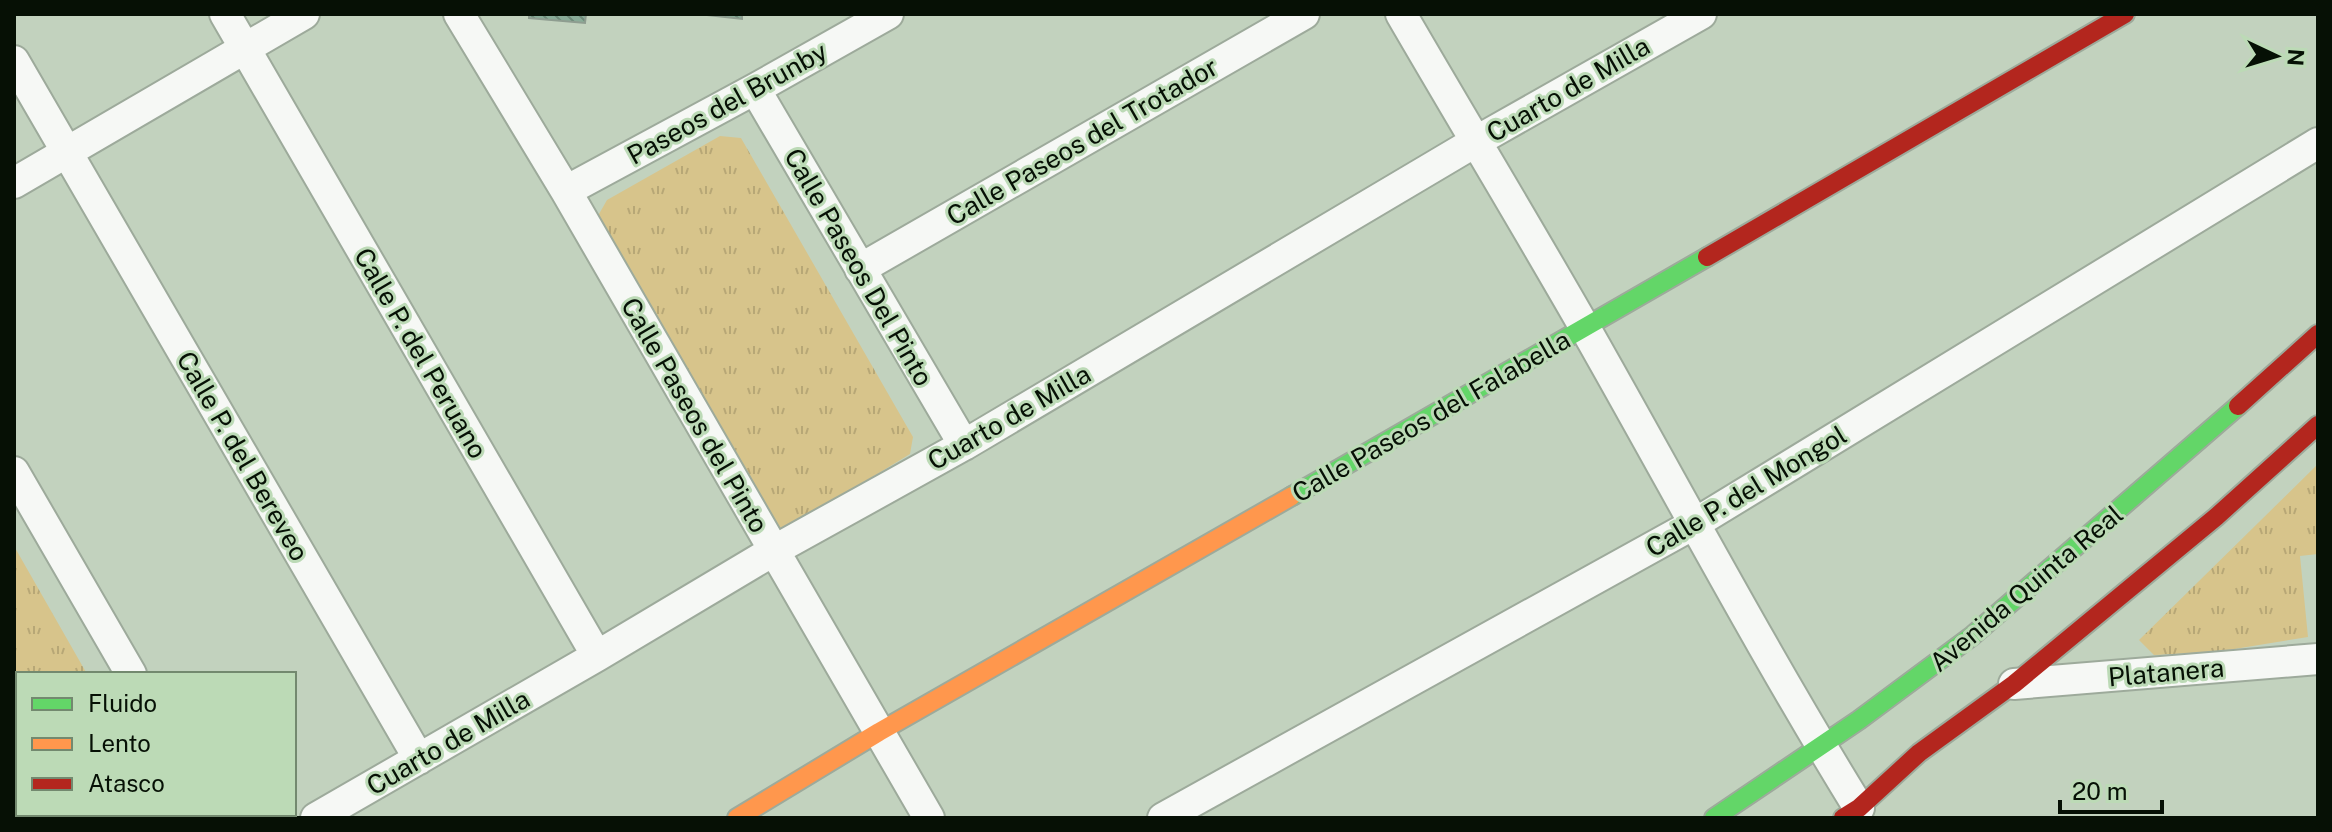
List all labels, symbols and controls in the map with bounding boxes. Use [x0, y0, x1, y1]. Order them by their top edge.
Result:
north arrow [2236, 16, 2316, 96]
street label: Cuarto de Milla [1481, 30, 1655, 148]
street label: Paseos del Brunby [622, 35, 832, 171]
text: N [2282, 48, 2310, 67]
street label: Calle Paseos del Trotador [941, 51, 1223, 231]
street label: Calle Paseos Del Pinto [778, 143, 940, 391]
street label: Calle P. del Peruano [348, 242, 494, 464]
street label: Calle Paseos del Pinto [615, 292, 775, 538]
street label: Calle Paseos del Falabella [1287, 324, 1575, 508]
street label: Calle P. del Bereveo [170, 346, 316, 566]
street label: Cuarto de Milla [922, 358, 1096, 476]
street label: Calle P. del Mongol [1640, 419, 1852, 563]
street label: Avenida Quinta Real [1923, 498, 2129, 678]
street label: Platanera [2107, 651, 2225, 693]
legend [16, 672, 296, 816]
street label: Cuarto de Milla [361, 683, 535, 801]
text: Fluido [88, 689, 157, 717]
text: Lento [88, 729, 151, 757]
scale bar [2060, 764, 2162, 814]
text: Atasco [88, 769, 165, 797]
text: 20 m [2072, 777, 2128, 805]

